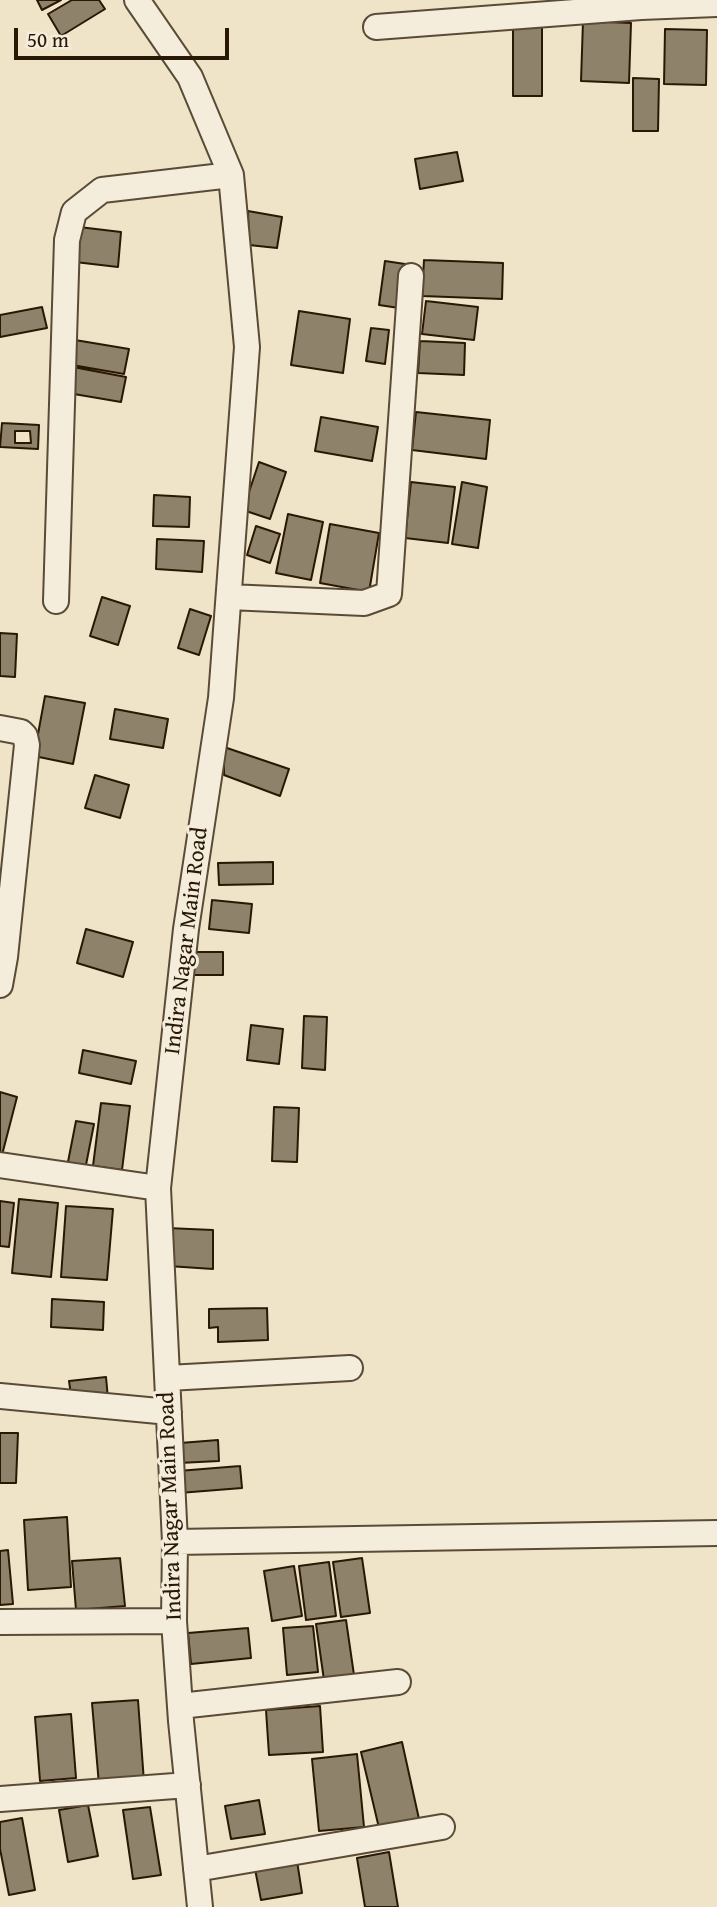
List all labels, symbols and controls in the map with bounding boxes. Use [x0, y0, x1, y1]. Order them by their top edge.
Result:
scale bar [18, 14, 233, 58]
text: 50 m [27, 24, 69, 55]
street label: Indira Nagar Main Road [159, 826, 215, 1056]
street label: Indira Nagar Main Road [153, 1391, 189, 1621]

